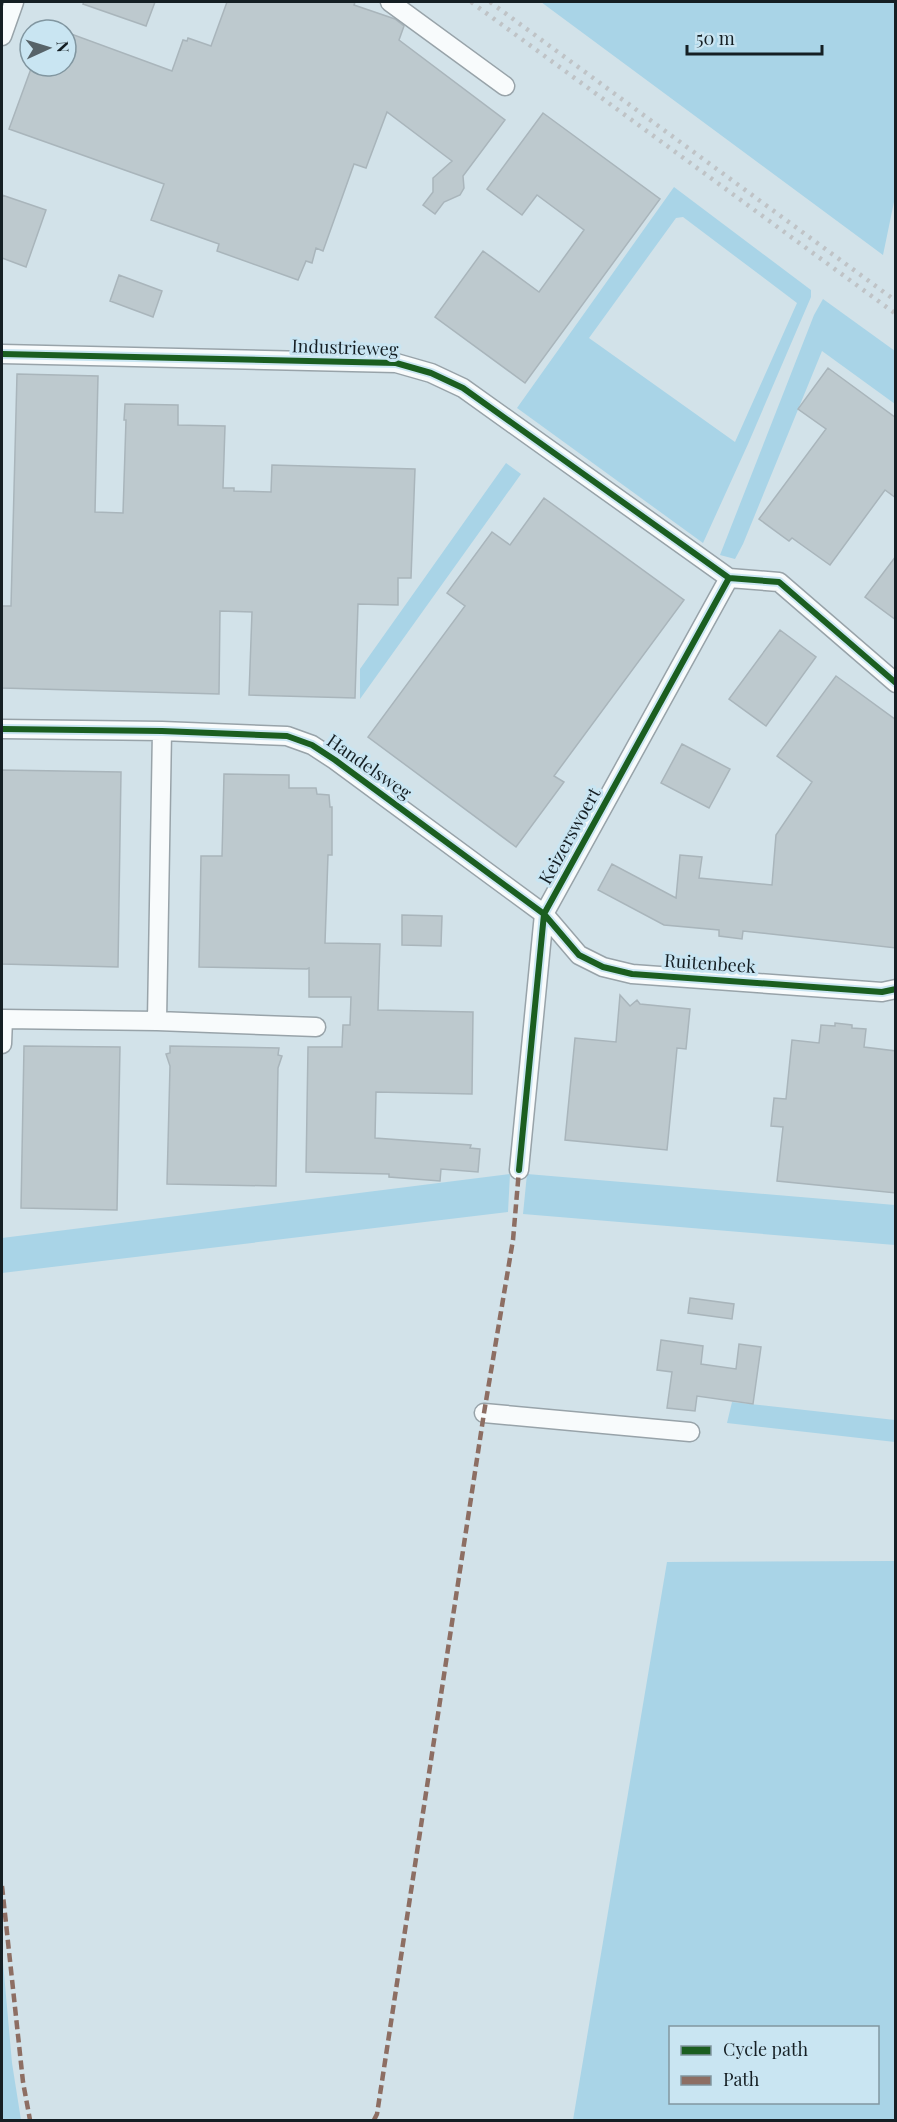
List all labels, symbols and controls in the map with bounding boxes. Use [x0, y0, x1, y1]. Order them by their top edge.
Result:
north arrow [18, 18, 78, 78]
scale bar [687, 18, 822, 56]
text: 50 m [696, 26, 735, 50]
text: N [53, 40, 74, 54]
street label: Industrieweg [291, 333, 399, 361]
street label: Handelsweg [322, 728, 417, 804]
street label: Keizerswoert [533, 782, 606, 888]
street label: Ruitenbeek [663, 948, 757, 978]
legend [669, 2026, 879, 2104]
text: Cycle path [723, 2037, 808, 2061]
text: Path [723, 2067, 760, 2091]

